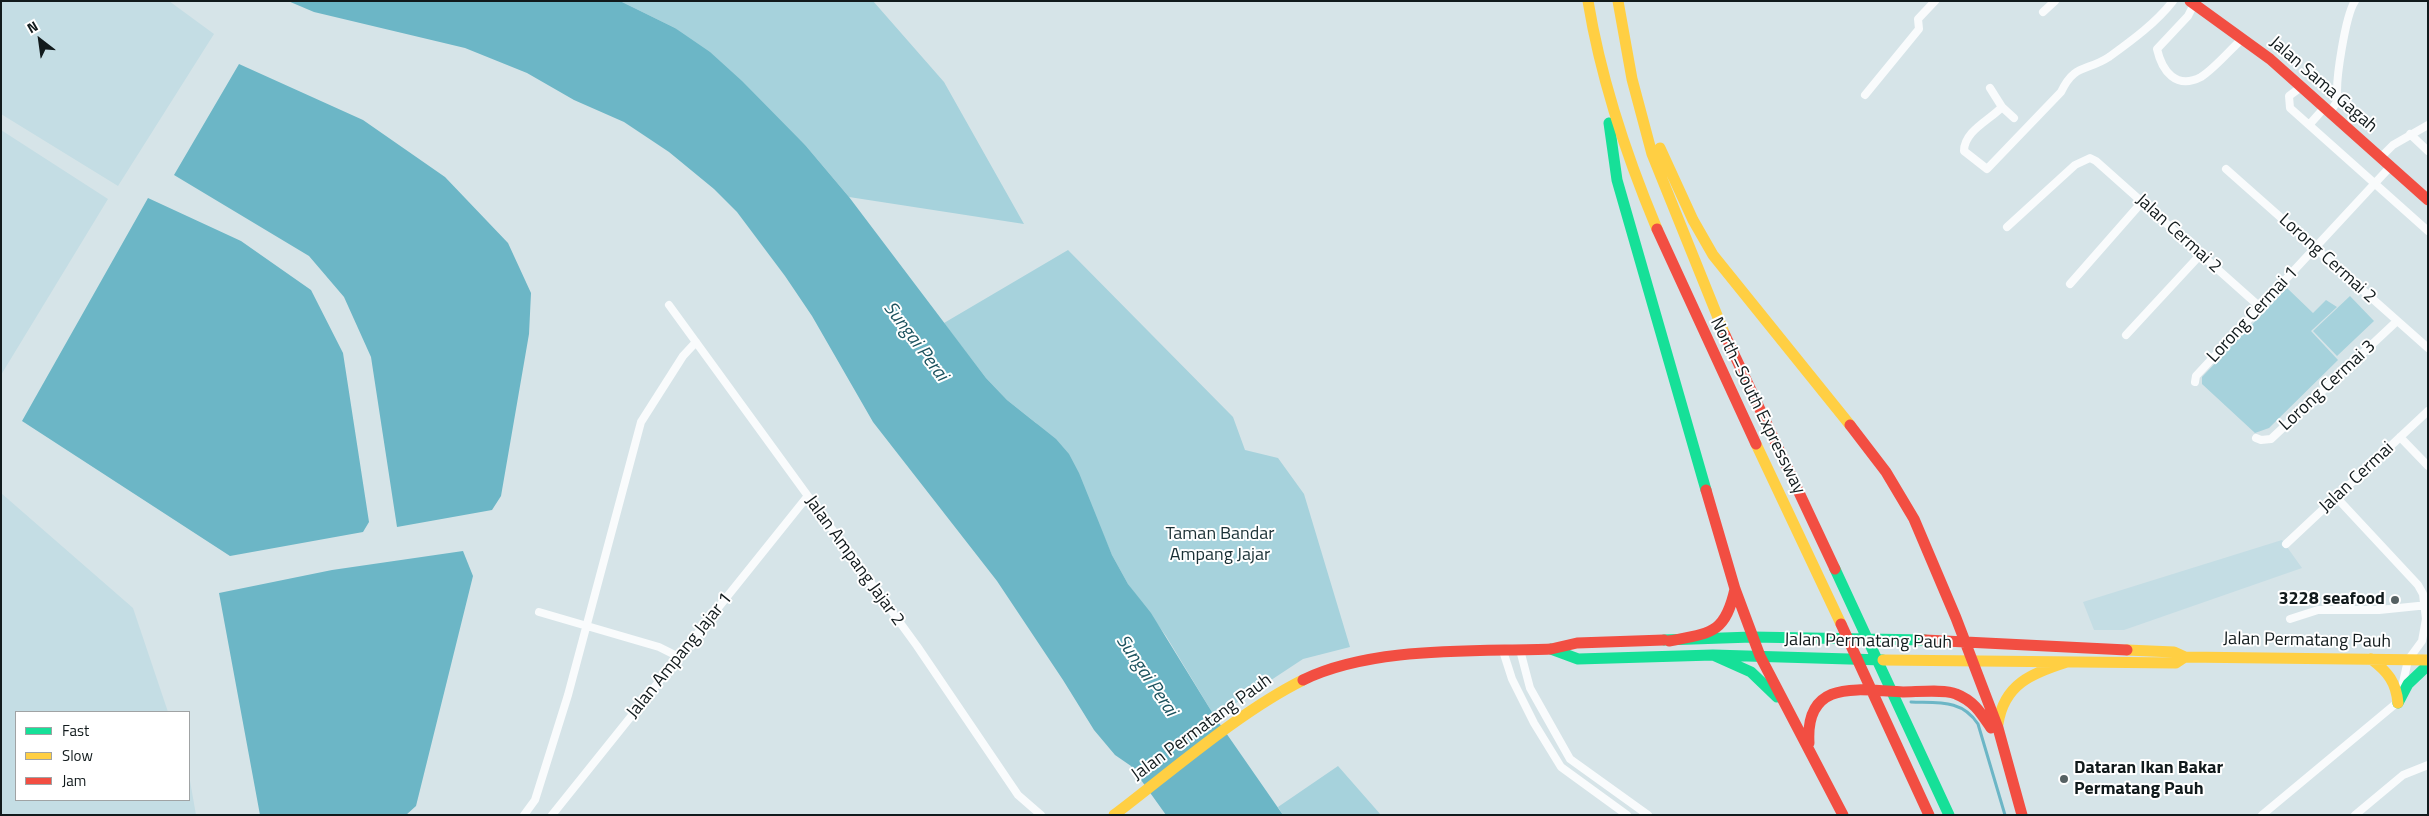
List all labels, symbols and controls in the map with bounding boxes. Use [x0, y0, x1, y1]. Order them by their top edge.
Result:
north arrow [15, 15, 65, 65]
text: N [23, 15, 42, 38]
street label: Jalan Sama Gagah [2265, 32, 2381, 138]
street label: Jalan Cermai 2 [2131, 190, 2225, 278]
street label: Lorong Cermai 2 [2274, 210, 2380, 308]
street label: Lorong Cermai 1 [2203, 262, 2303, 368]
water label: Sungai Perai [878, 298, 952, 386]
street label: North–South Expressway [1705, 314, 1809, 498]
street label: Lorong Cermai 3 [2275, 336, 2381, 436]
street label: Jalan Cermai [2315, 438, 2399, 518]
street label: Jalan Ampang Jajar 2 [800, 492, 908, 630]
park label: Taman Bandar Ampang Jajar [1165, 524, 1275, 566]
street label: Jalan Ampang Jajar 1 [623, 589, 737, 723]
place label: 3228 seafood [2278, 589, 2385, 611]
marker: 3228 seafood [2389, 594, 2401, 606]
street label: Jalan Permatang Pauh [2223, 629, 2391, 653]
street label: Jalan Permatang Pauh [1784, 630, 1952, 654]
water label: Sungai Perai [1110, 631, 1182, 721]
street label: Jalan Permatang Pauh [1128, 670, 1276, 786]
legend [15, 711, 190, 801]
text: Fast [62, 719, 89, 742]
text: Slow [62, 744, 93, 767]
place label: Dataran Ikan Bakar Permatang Pauh [2074, 758, 2223, 801]
text: Jam [62, 769, 86, 792]
marker: Dataran Ikan Bakar Permatang Pauh [2058, 773, 2070, 785]

